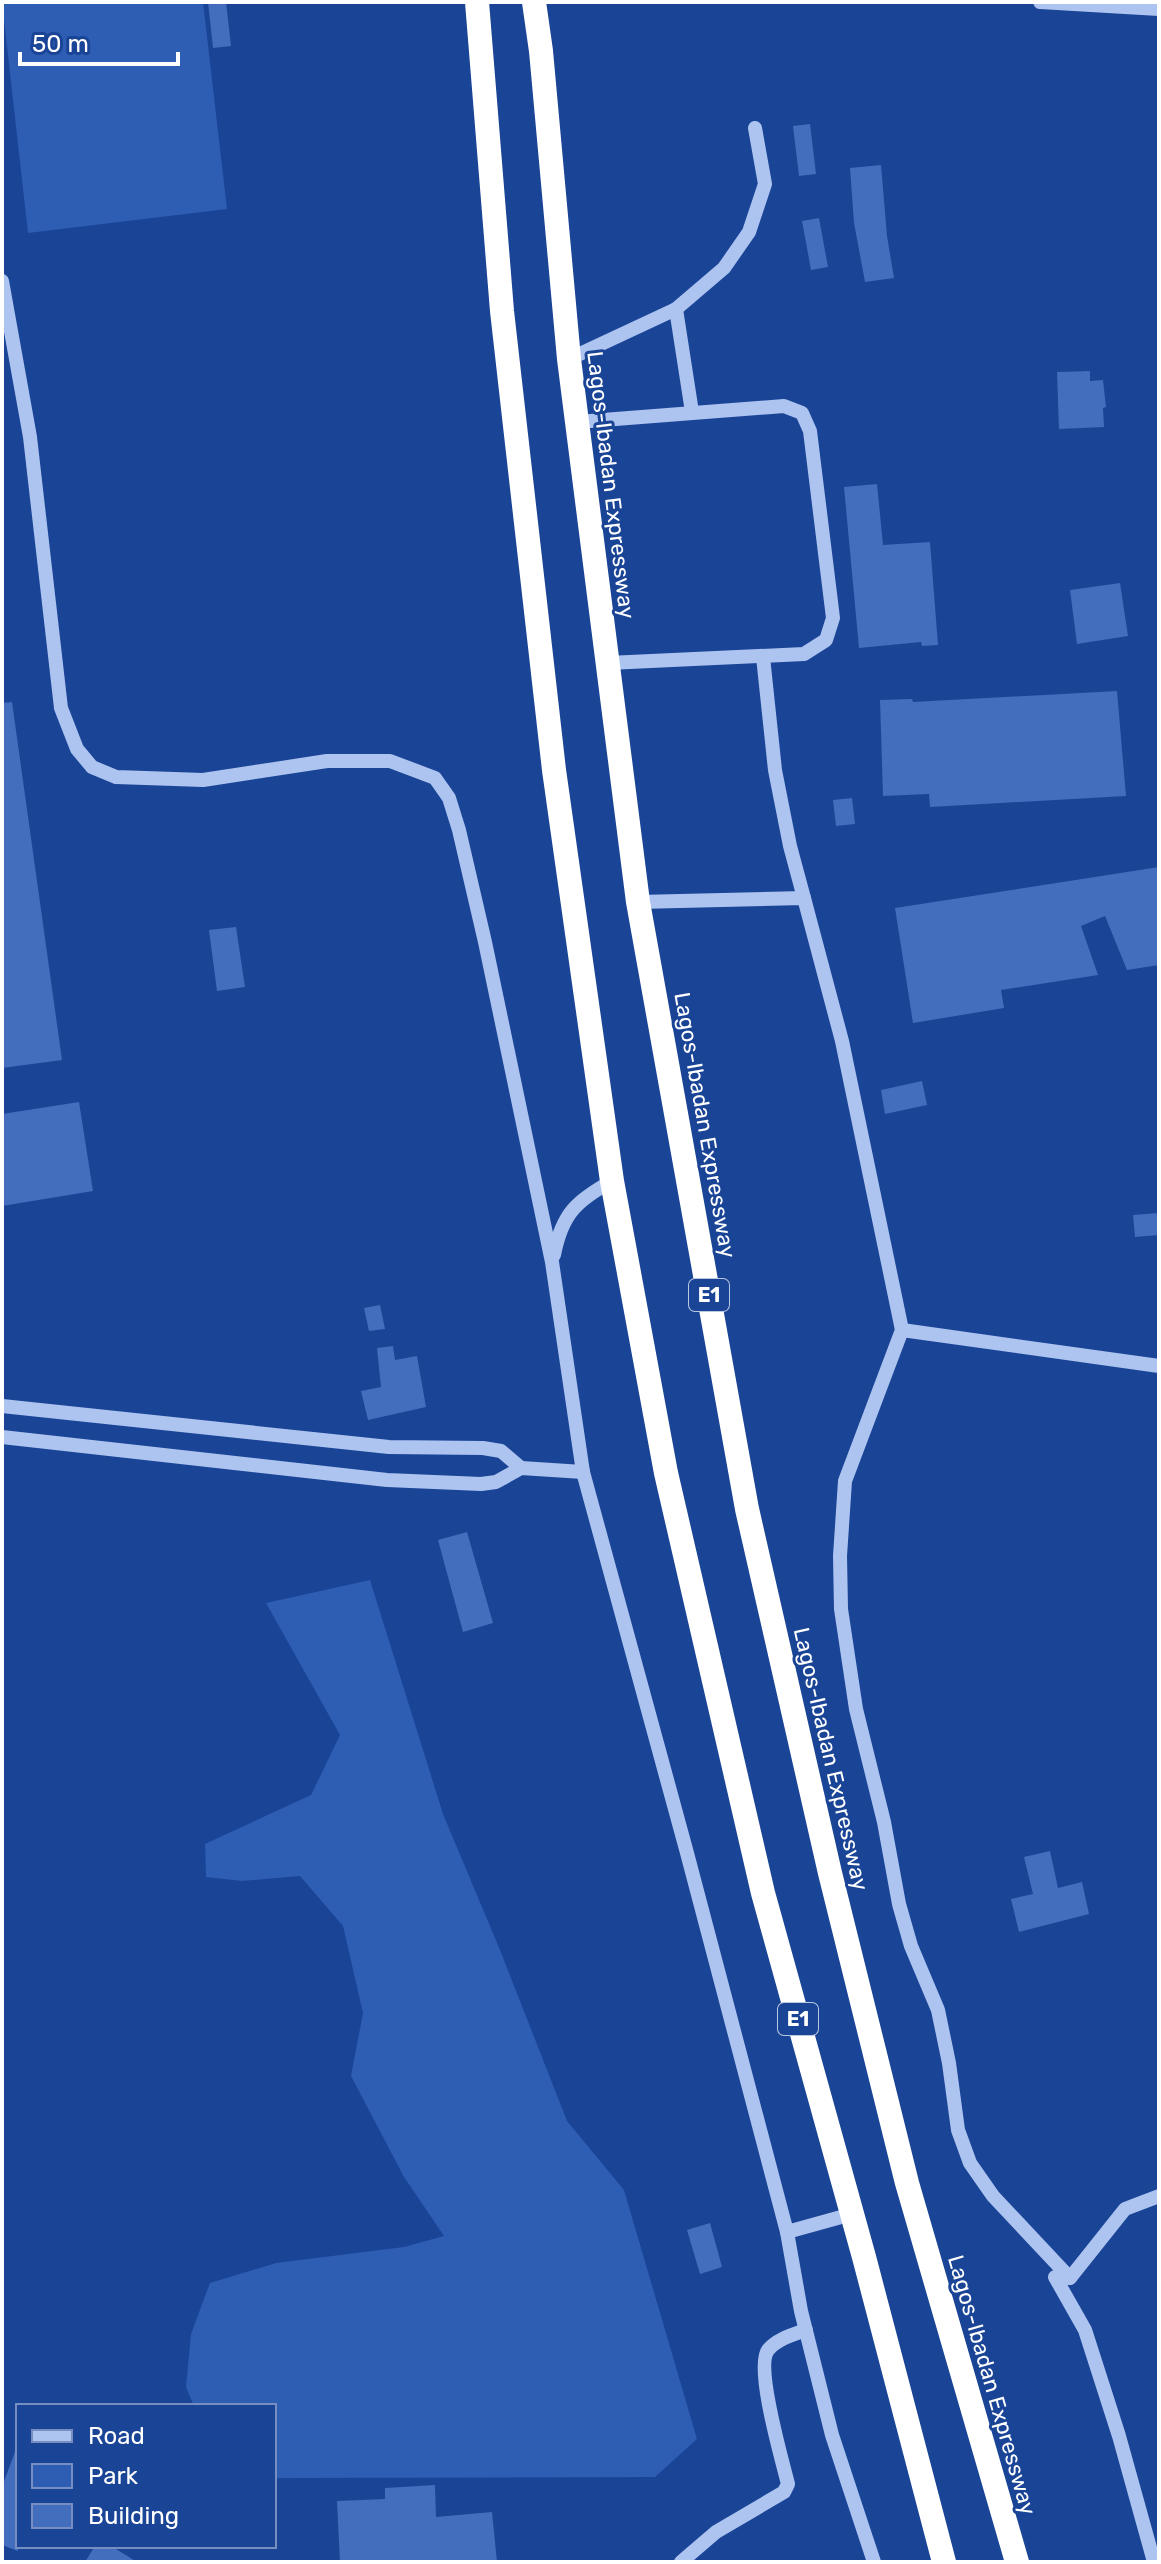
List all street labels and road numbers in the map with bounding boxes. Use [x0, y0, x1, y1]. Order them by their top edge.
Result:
street label: Lagos-Ibadan Expressway [581, 350, 641, 620]
street label: Lagos-Ibadan Expressway [668, 990, 742, 1260]
road number: E1 [689, 1279, 729, 1311]
street label: Lagos-Ibadan Expressway [788, 1625, 874, 1893]
road number: E1 [778, 2003, 818, 2035]
street label: Lagos-Ibadan Expressway [942, 2252, 1042, 2518]

